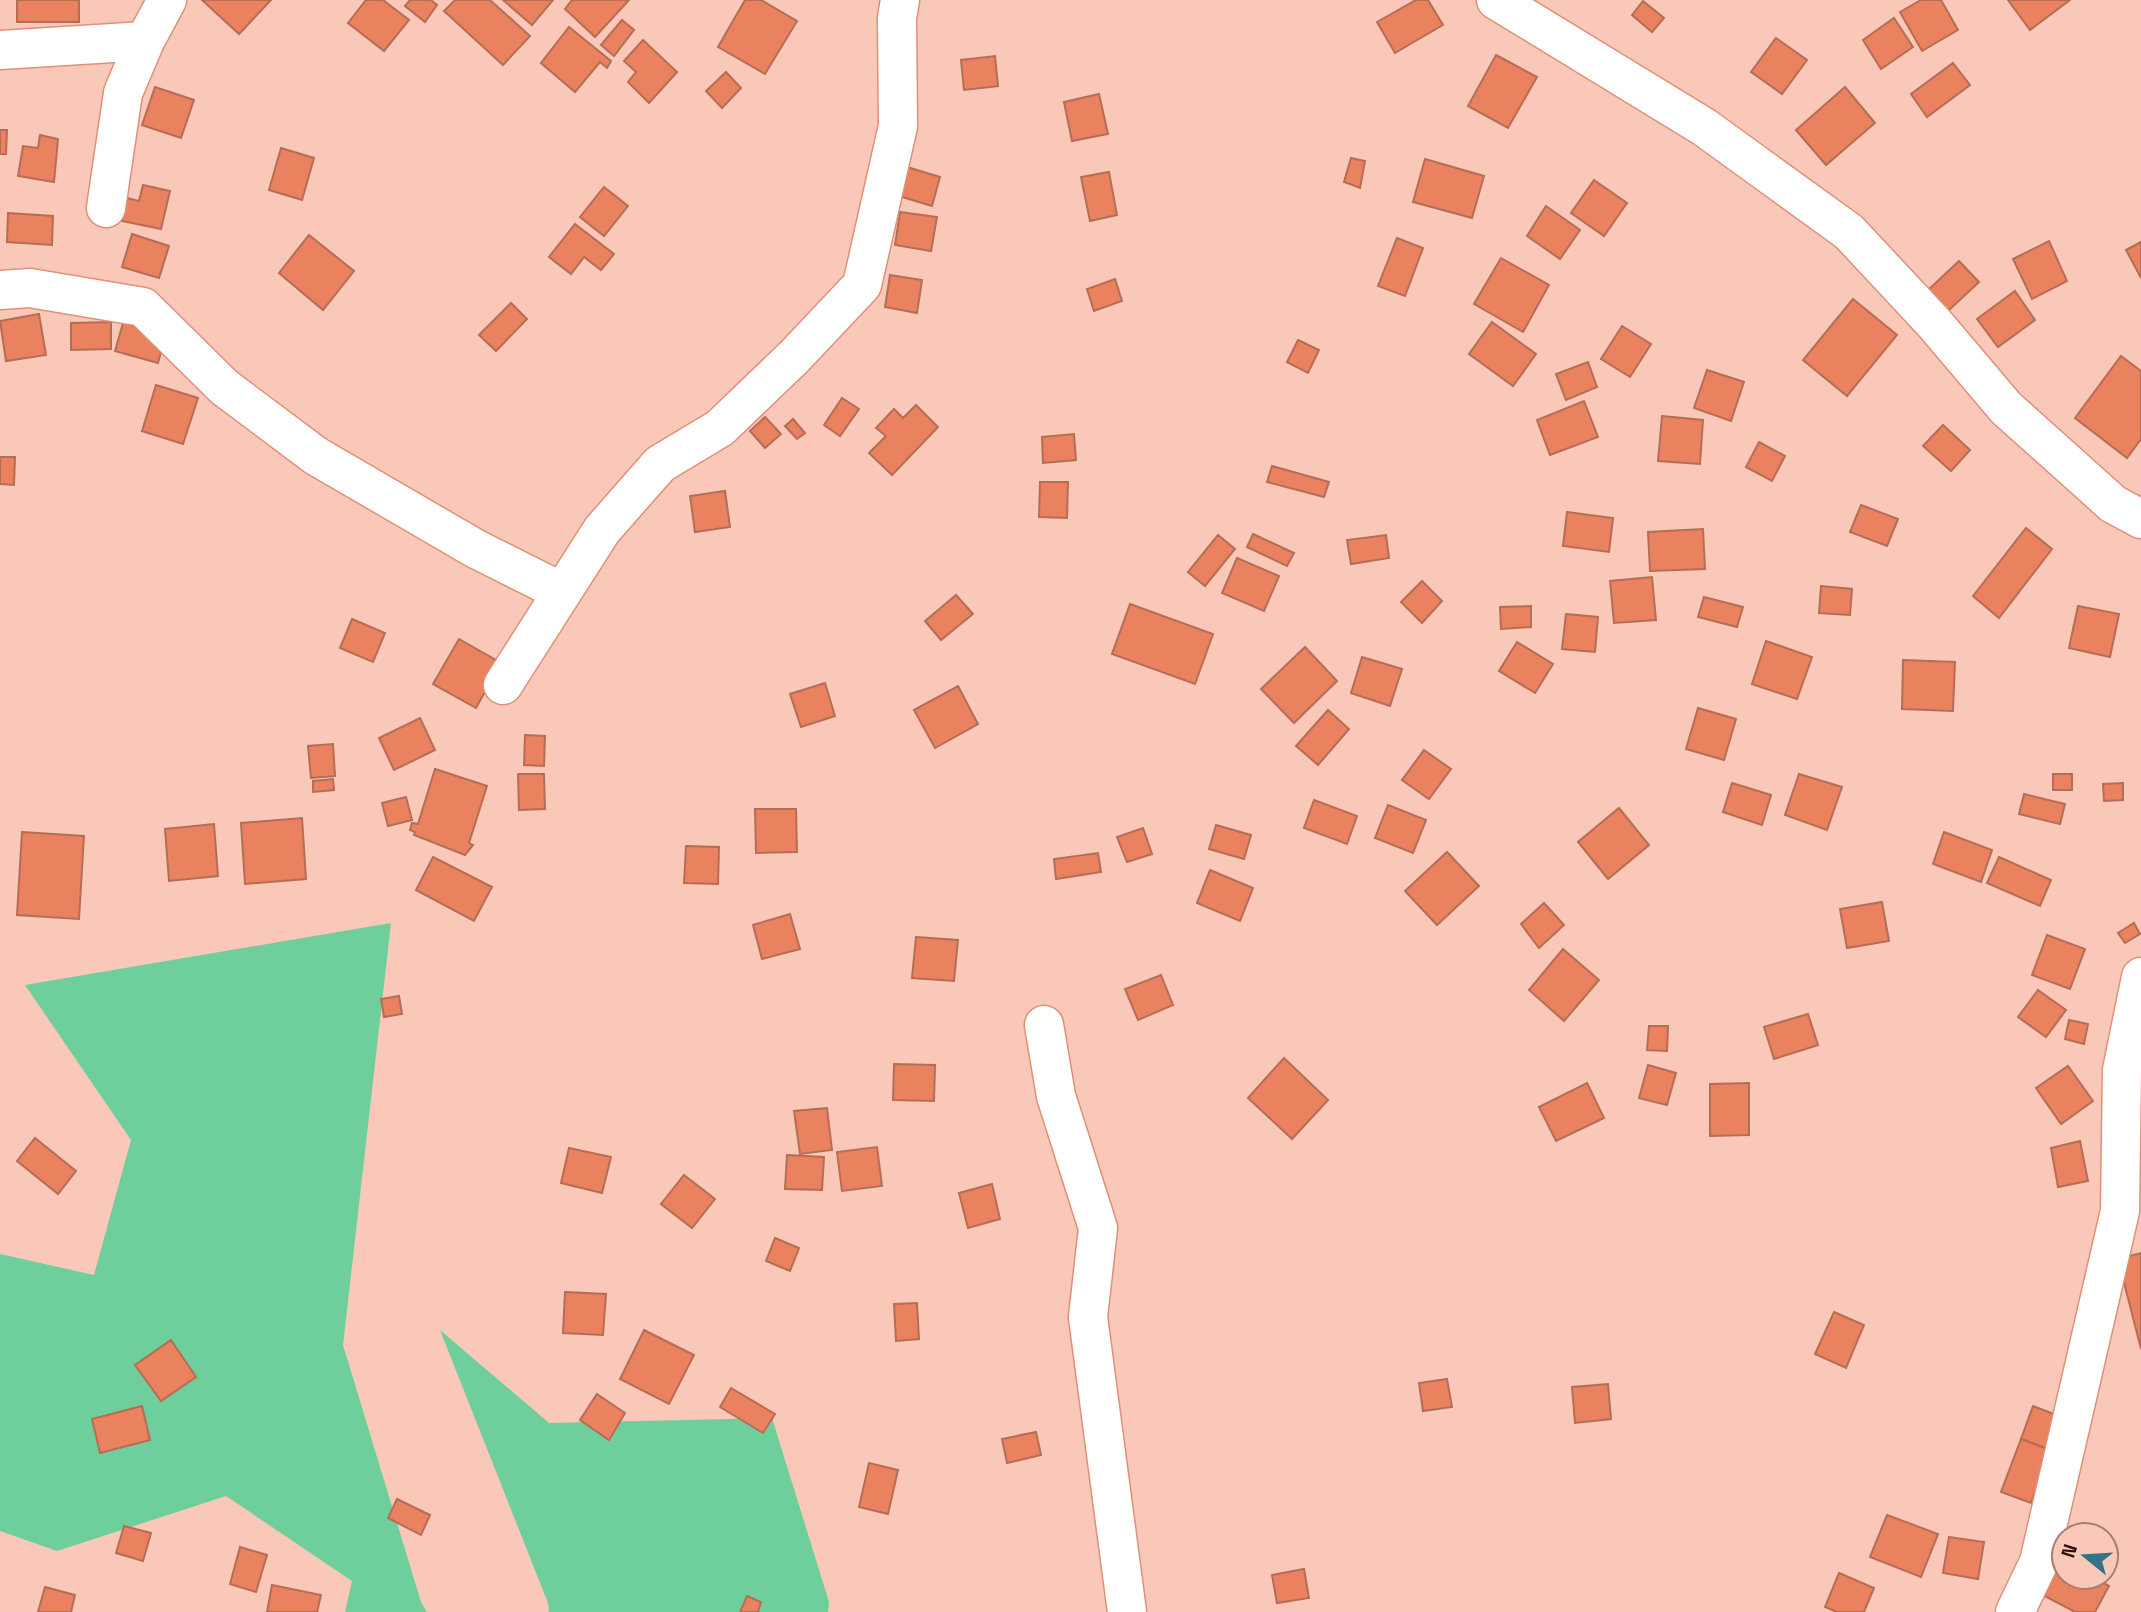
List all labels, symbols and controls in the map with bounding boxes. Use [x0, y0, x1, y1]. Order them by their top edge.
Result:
north arrow [2050, 1521, 2120, 1591]
text: N [2055, 1541, 2083, 1561]

